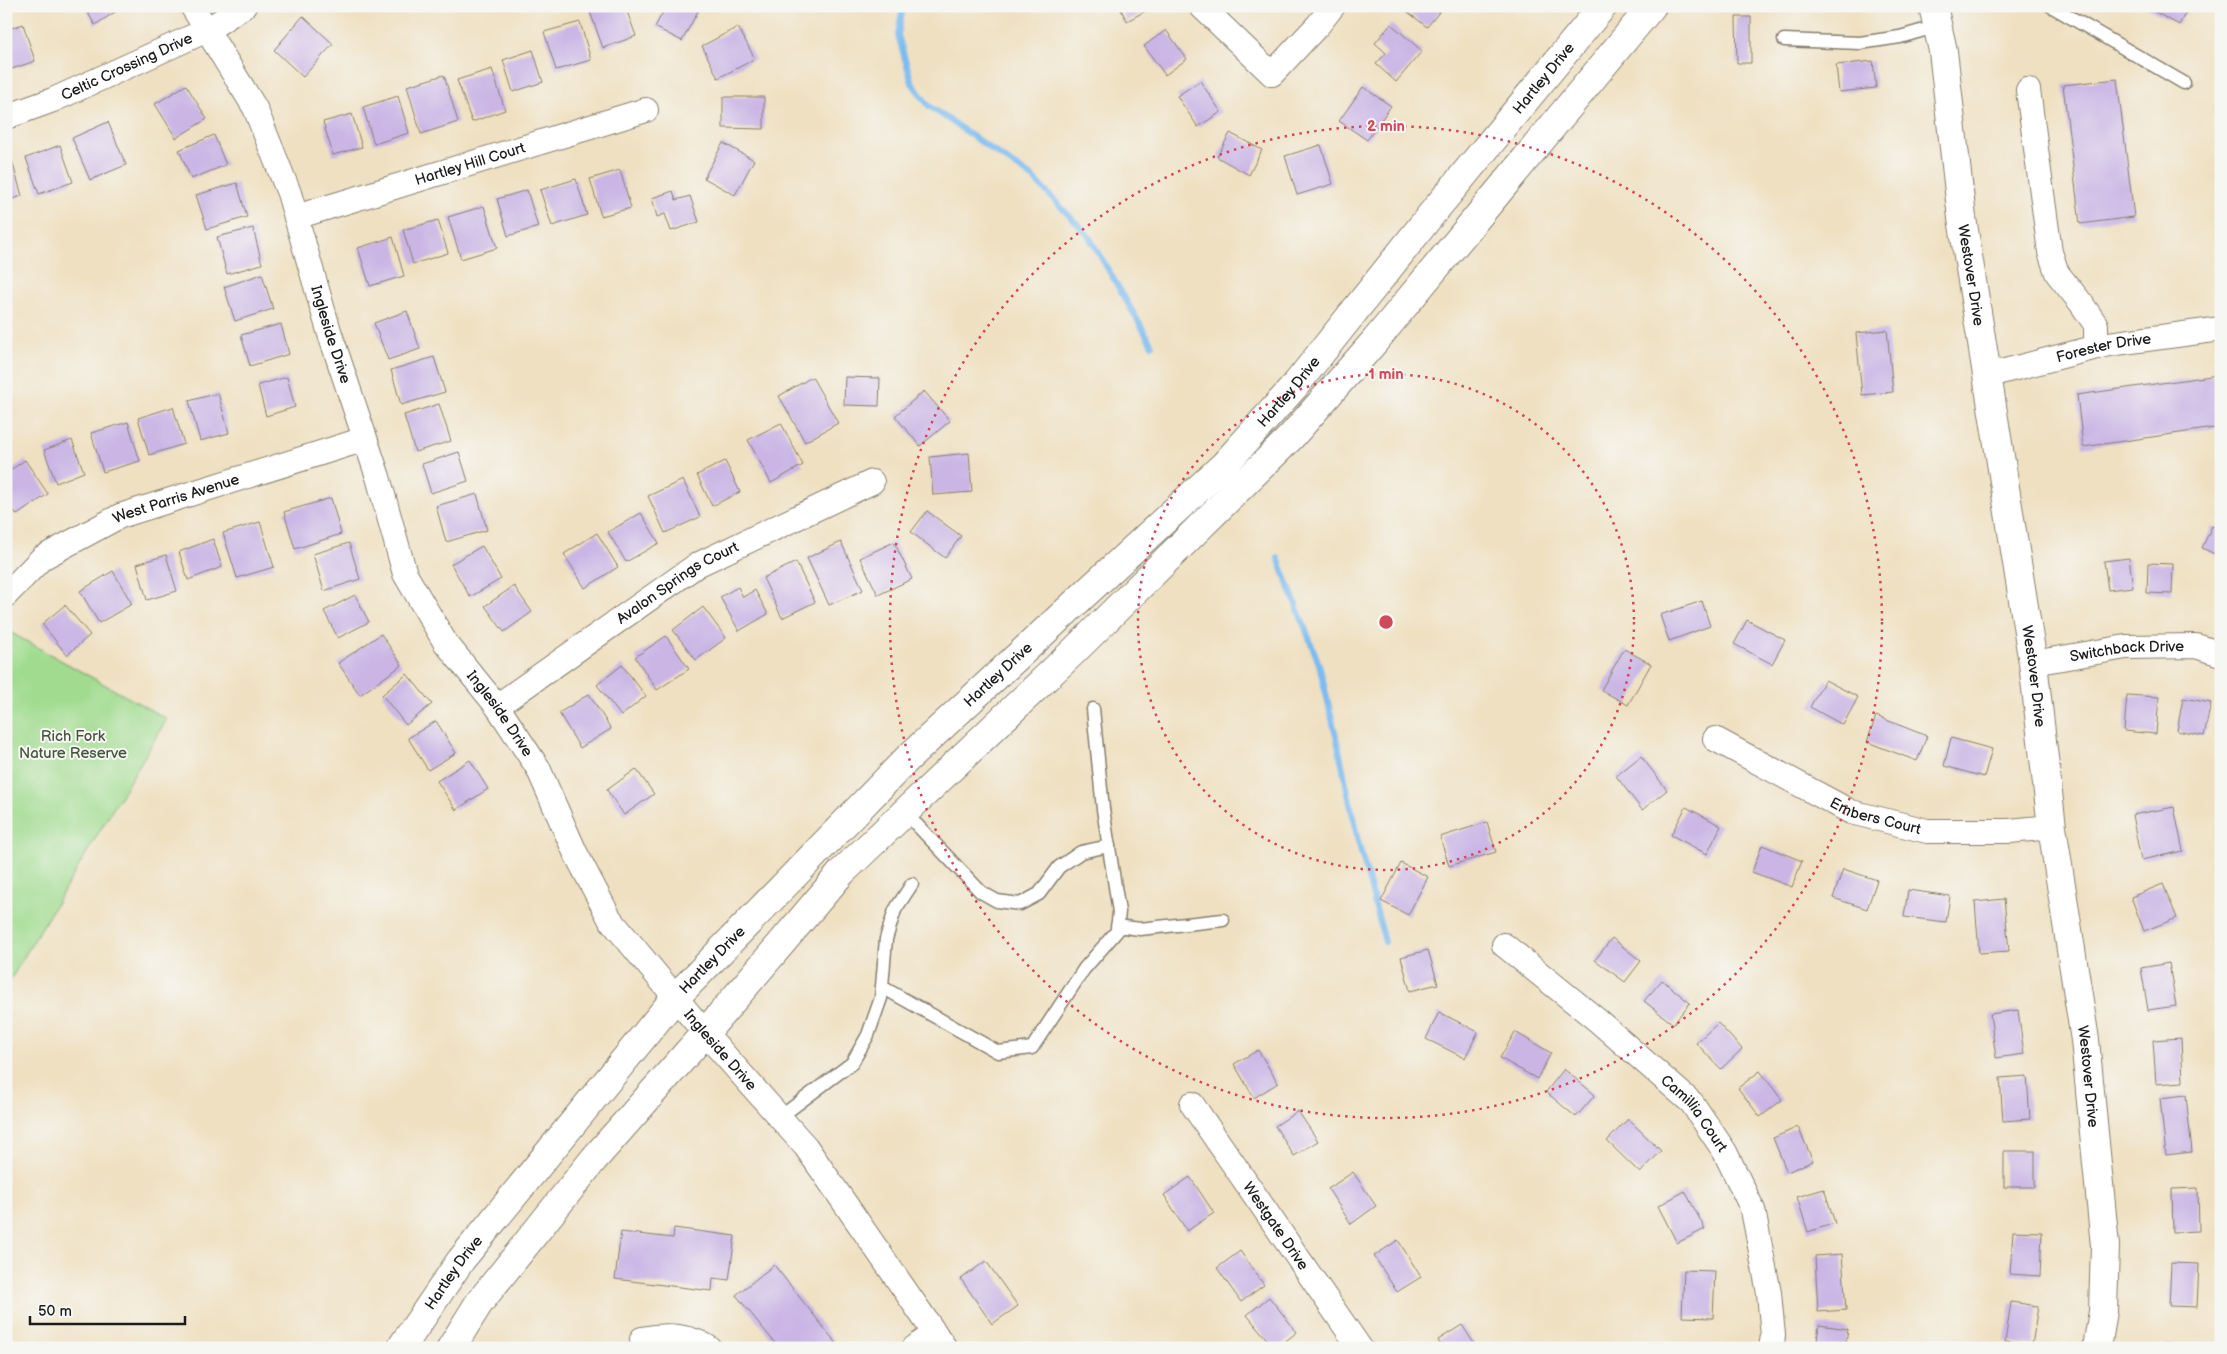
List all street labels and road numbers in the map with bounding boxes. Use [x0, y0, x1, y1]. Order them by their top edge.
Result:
street label: Celtic Crossing Drive [58, 29, 196, 105]
street label: Hartley Drive [1509, 39, 1579, 118]
street label: Hartley Hill Court [413, 138, 528, 190]
street label: Westover Drive [1953, 223, 1988, 327]
street label: Ingleside Drive [306, 283, 355, 386]
street label: Forester Drive [2054, 329, 2152, 367]
street label: Hartley Drive [1254, 353, 1325, 431]
street label: West Parris Avenue [110, 470, 242, 528]
street label: Avalon Springs Court [613, 537, 742, 629]
street label: Westover Drive [2017, 624, 2049, 728]
street label: Switchback Drive [2068, 637, 2184, 666]
street label: Hartley Drive [960, 638, 1037, 711]
street label: Ingleside Drive [462, 667, 537, 761]
street label: Embers Court [1826, 793, 1923, 839]
street label: Hartley Drive [675, 922, 750, 998]
street label: Ingleside Drive [679, 1006, 761, 1095]
street label: Westover Drive [2073, 1024, 2102, 1128]
street label: Camillia Court [1657, 1071, 1732, 1156]
street label: Westgate Drive [1239, 1178, 1313, 1274]
street label: Hartley Drive [421, 1232, 487, 1314]

